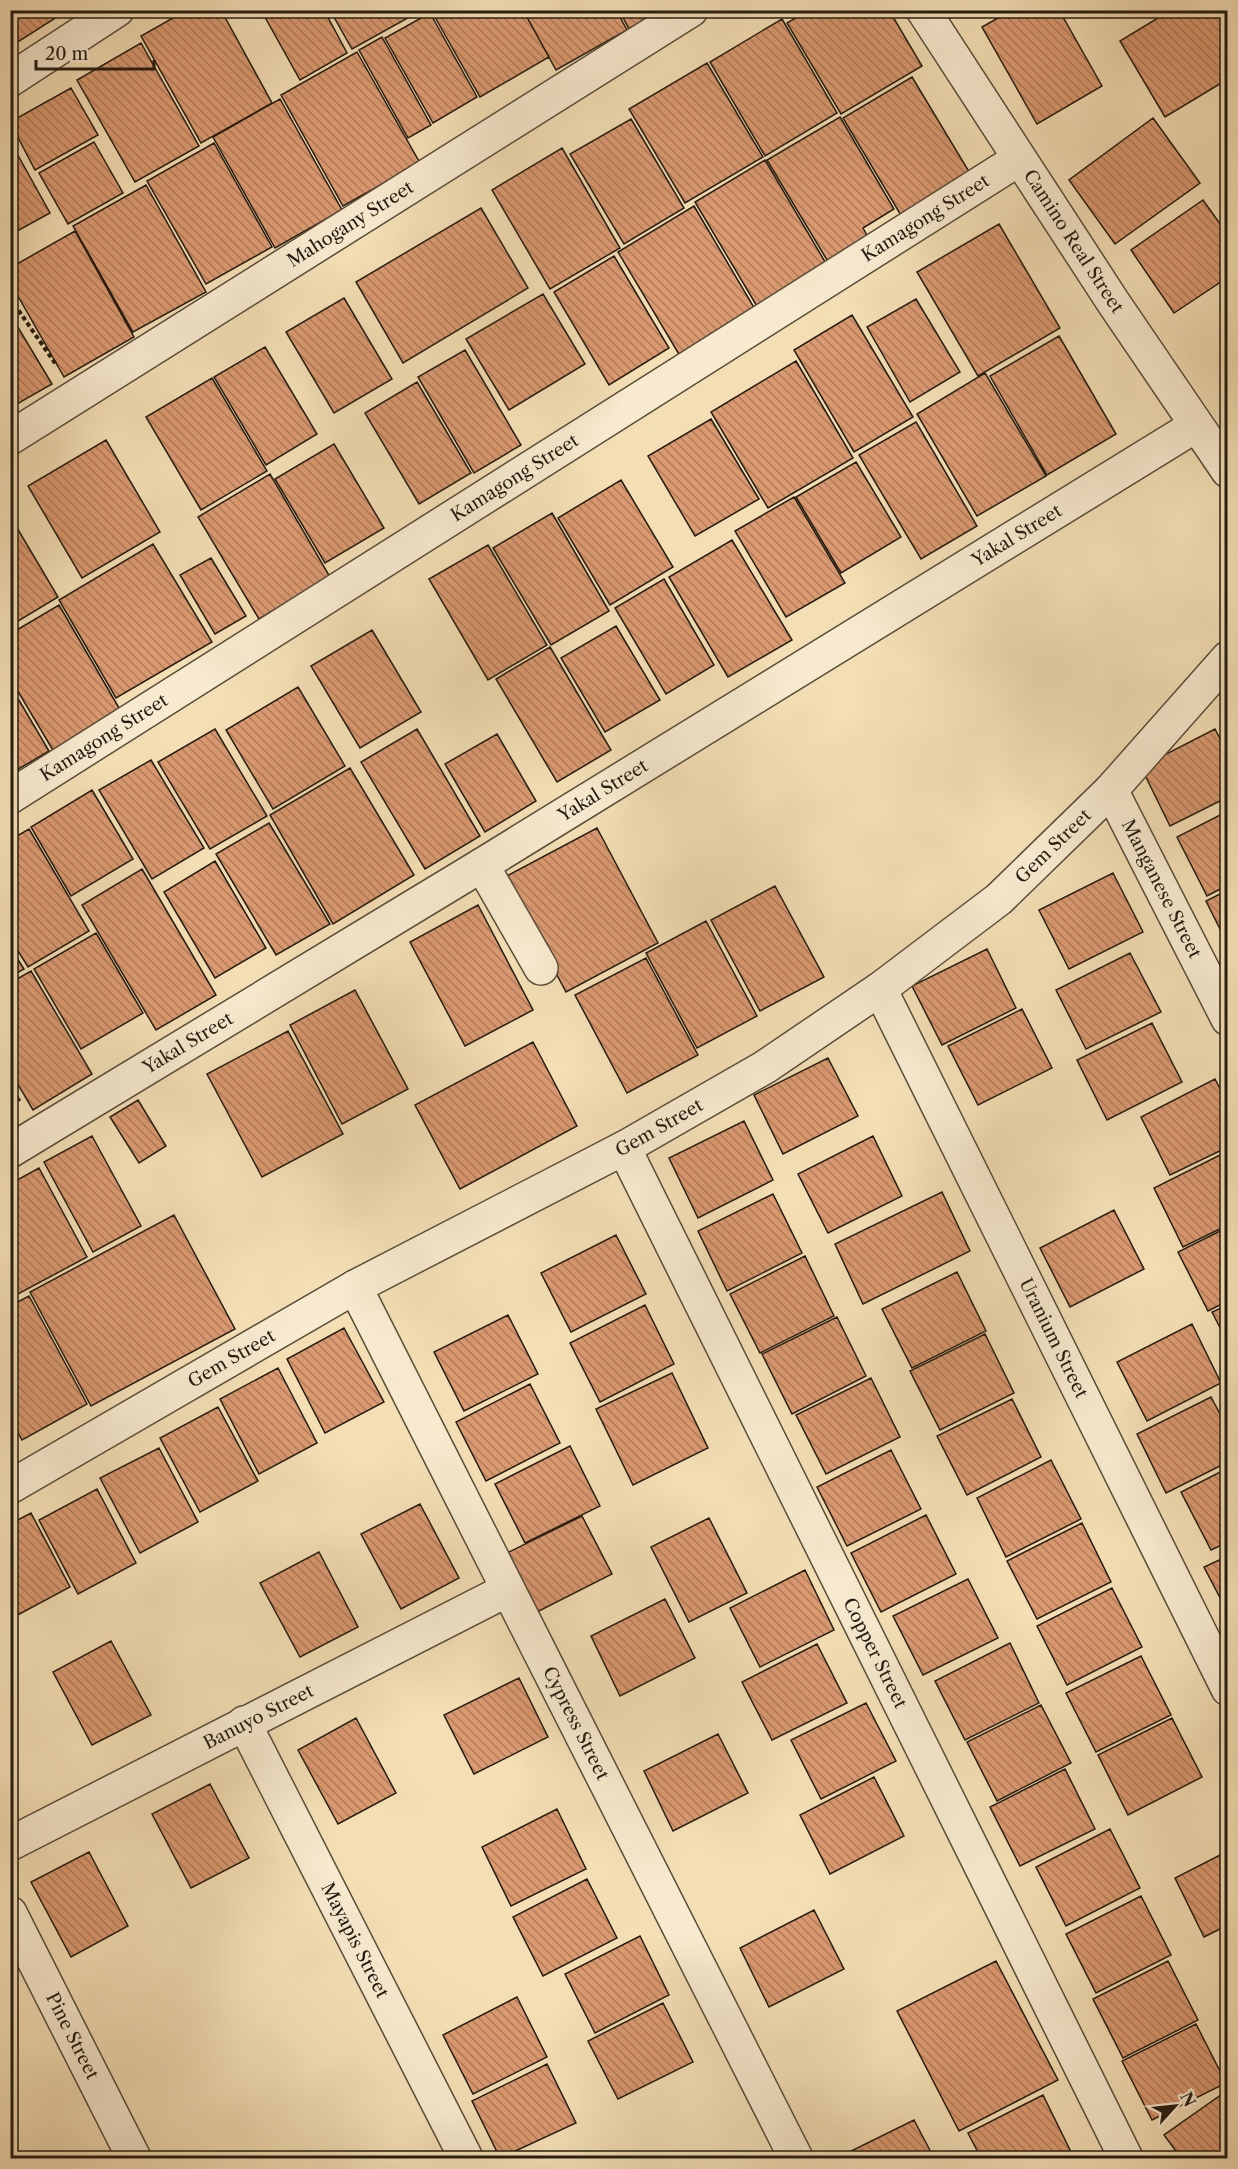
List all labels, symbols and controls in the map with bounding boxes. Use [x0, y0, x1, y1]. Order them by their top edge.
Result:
scale bar [36, 33, 154, 71]
text: 20 m [45, 43, 89, 65]
street label: Camino Real Street [1019, 165, 1129, 318]
street label: Kamagong Street [857, 169, 994, 267]
street label: Mahogany Street [283, 176, 418, 272]
street label: Kamagong Street [447, 429, 583, 527]
street label: Yakal Street [967, 499, 1066, 572]
street label: Kamagong Street [36, 689, 172, 786]
street label: Yakal Street [553, 754, 652, 827]
street label: Gem Street [1011, 804, 1096, 888]
street label: Manganese Street [1117, 816, 1206, 963]
street label: Yakal Street [138, 1007, 237, 1079]
street label: Gem Street [612, 1094, 707, 1162]
street label: Uranium Street [1015, 1275, 1093, 1402]
street label: Gem Street [184, 1324, 280, 1393]
street label: Copper Street [838, 1594, 912, 1712]
street label: Cypress Street [538, 1663, 614, 1784]
street label: Banuyo Street [200, 1679, 318, 1754]
street label: Mayapis Street [316, 1879, 394, 2002]
street label: Pine Street [41, 1989, 104, 2084]
north arrow [1145, 2076, 1205, 2136]
text: N [1176, 2088, 1200, 2110]

